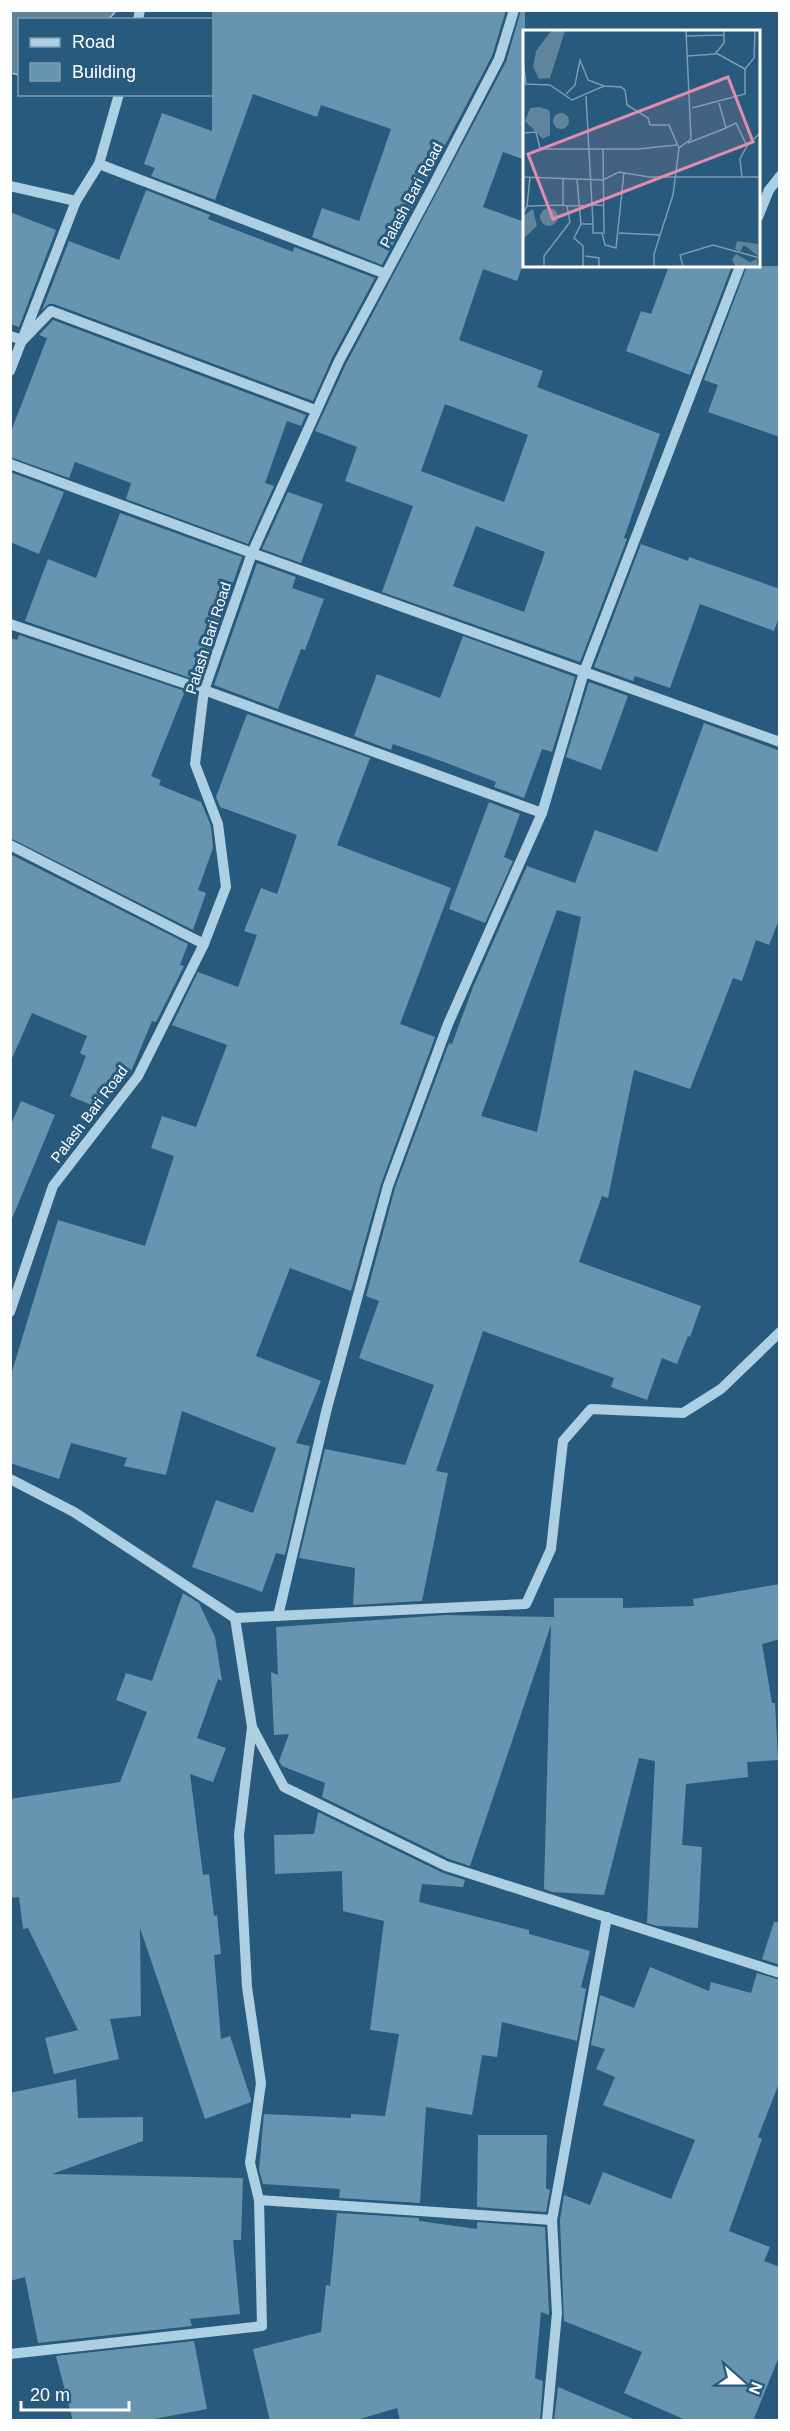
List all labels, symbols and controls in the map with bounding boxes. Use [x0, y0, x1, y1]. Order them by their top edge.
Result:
legend [18, 18, 213, 96]
inset map [523, 30, 760, 267]
text: Road [72, 32, 115, 52]
text: Building [72, 62, 136, 82]
street label: Palash Bari Road [376, 139, 446, 251]
street label: Palash Bari Road [182, 580, 234, 696]
street label: Palash Bari Road [47, 1062, 131, 1166]
north arrow [712, 2353, 772, 2413]
scale bar [21, 2374, 129, 2412]
text: N [746, 2380, 766, 2397]
text: 20 m [30, 2385, 70, 2405]

